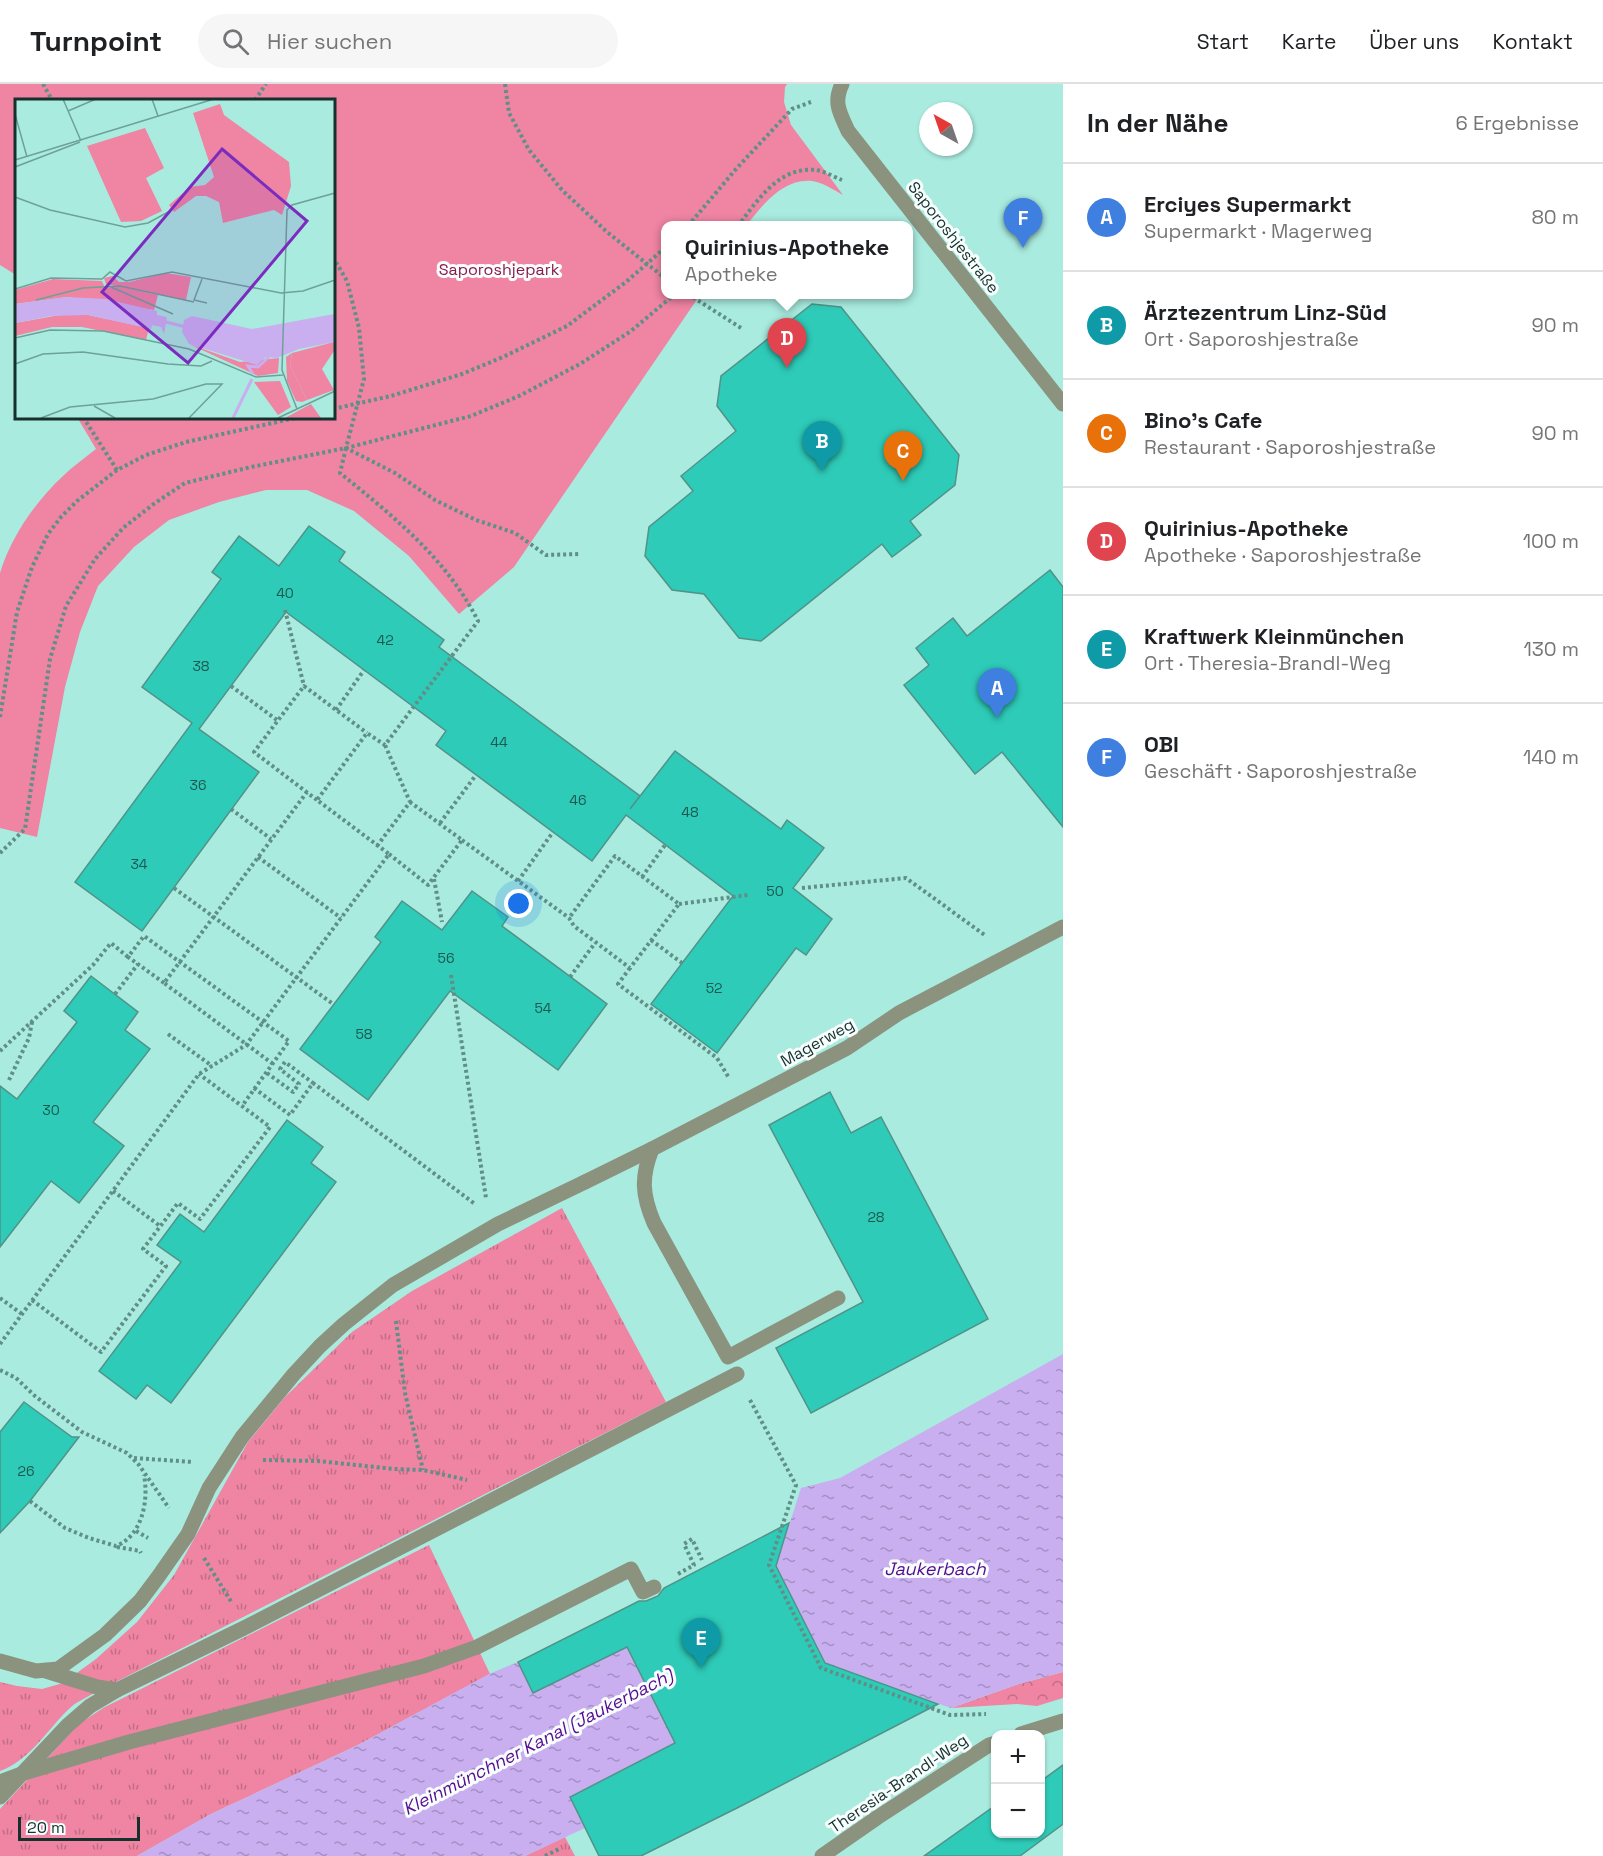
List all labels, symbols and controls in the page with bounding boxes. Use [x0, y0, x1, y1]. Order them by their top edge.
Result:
search box [198, 14, 618, 68]
text: Turnpoint [30, 23, 162, 59]
icon: search [219, 25, 252, 58]
text: Hier suchen [267, 27, 392, 55]
text: Start [1197, 28, 1249, 55]
text: Karte [1282, 28, 1336, 55]
text: Über uns [1369, 28, 1459, 55]
text: Kontakt [1492, 28, 1573, 55]
inset map [15, 99, 334, 418]
north arrow [919, 102, 973, 156]
text: In der Nähe [1087, 106, 1228, 140]
text: 6 Ergebnisse [1456, 110, 1579, 136]
street label: Saporoshjestraße [903, 177, 1004, 298]
text: Erciyes Supermarkt [1144, 190, 1352, 218]
pin: F [1004, 198, 1042, 248]
text: A [1100, 204, 1113, 230]
text: 80 m [1531, 204, 1579, 230]
text: Supermarkt · Magerweg [1144, 218, 1372, 244]
popup [661, 221, 913, 299]
text: Quirinius-Apotheke [685, 233, 889, 261]
park label: Saporoshjepark [439, 259, 560, 280]
text: Apotheke [685, 261, 778, 287]
text: Ärztezentrum Linz-Süd [1144, 298, 1387, 326]
text: B [1100, 312, 1113, 338]
text: 90 m [1532, 312, 1579, 338]
pin: D [768, 318, 806, 368]
text: Ort · Saporoshjestraße [1144, 326, 1359, 352]
text: Bino's Cafe [1144, 406, 1262, 434]
text: C [1100, 420, 1113, 446]
text: 90 m [1532, 420, 1579, 446]
pin: B [802, 422, 842, 471]
pin: C [884, 432, 922, 481]
text: Restaurant · Saporoshjestraße [1144, 434, 1436, 460]
text: Quirinius-Apotheke [1144, 514, 1348, 542]
text: D [1100, 528, 1113, 554]
text: 100 m [1523, 528, 1579, 554]
text: Apotheke · Saporoshjestraße [1144, 542, 1422, 568]
house number: 40 [276, 584, 294, 602]
text: Kraftwerk Kleinmünchen [1144, 622, 1404, 650]
house number: 42 [376, 631, 394, 649]
text: E [1101, 636, 1112, 662]
text: 130 m [1523, 636, 1579, 662]
text: Ort · Theresia-Brandl-Weg [1144, 650, 1391, 676]
house number: 38 [192, 657, 210, 675]
pin: A [978, 668, 1016, 718]
text: OBI [1144, 730, 1179, 758]
house number: 44 [490, 733, 508, 751]
text: F [1101, 744, 1112, 770]
text: 140 m [1523, 744, 1579, 770]
text: Geschäft · Saporoshjestraße [1144, 758, 1417, 784]
house number: 36 [189, 776, 207, 794]
house number: 46 [569, 791, 587, 809]
house number: 48 [681, 803, 699, 821]
house number: 34 [130, 855, 148, 873]
house number: 50 [766, 882, 784, 900]
your location [504, 889, 533, 918]
house number: 56 [438, 949, 454, 967]
house number: 52 [706, 979, 722, 997]
house number: 54 [534, 999, 552, 1017]
street label: Magerweg [777, 1014, 858, 1071]
house number: 58 [355, 1025, 373, 1043]
house number: 30 [42, 1101, 60, 1119]
house number: 28 [867, 1208, 885, 1226]
house number: 26 [17, 1462, 35, 1480]
water label: Jaukerbach [884, 1557, 987, 1580]
pin: E [682, 1618, 720, 1668]
water label: Kleinmünchner Kanal (Jaukerbach) [399, 1662, 679, 1820]
street label: Theresia-Brandl-Weg [825, 1729, 972, 1838]
map controls [991, 1730, 1045, 1838]
button: + [991, 1730, 1045, 1784]
button: − [991, 1784, 1045, 1838]
scale bar [18, 1814, 140, 1842]
text: 20 m [27, 1817, 65, 1838]

